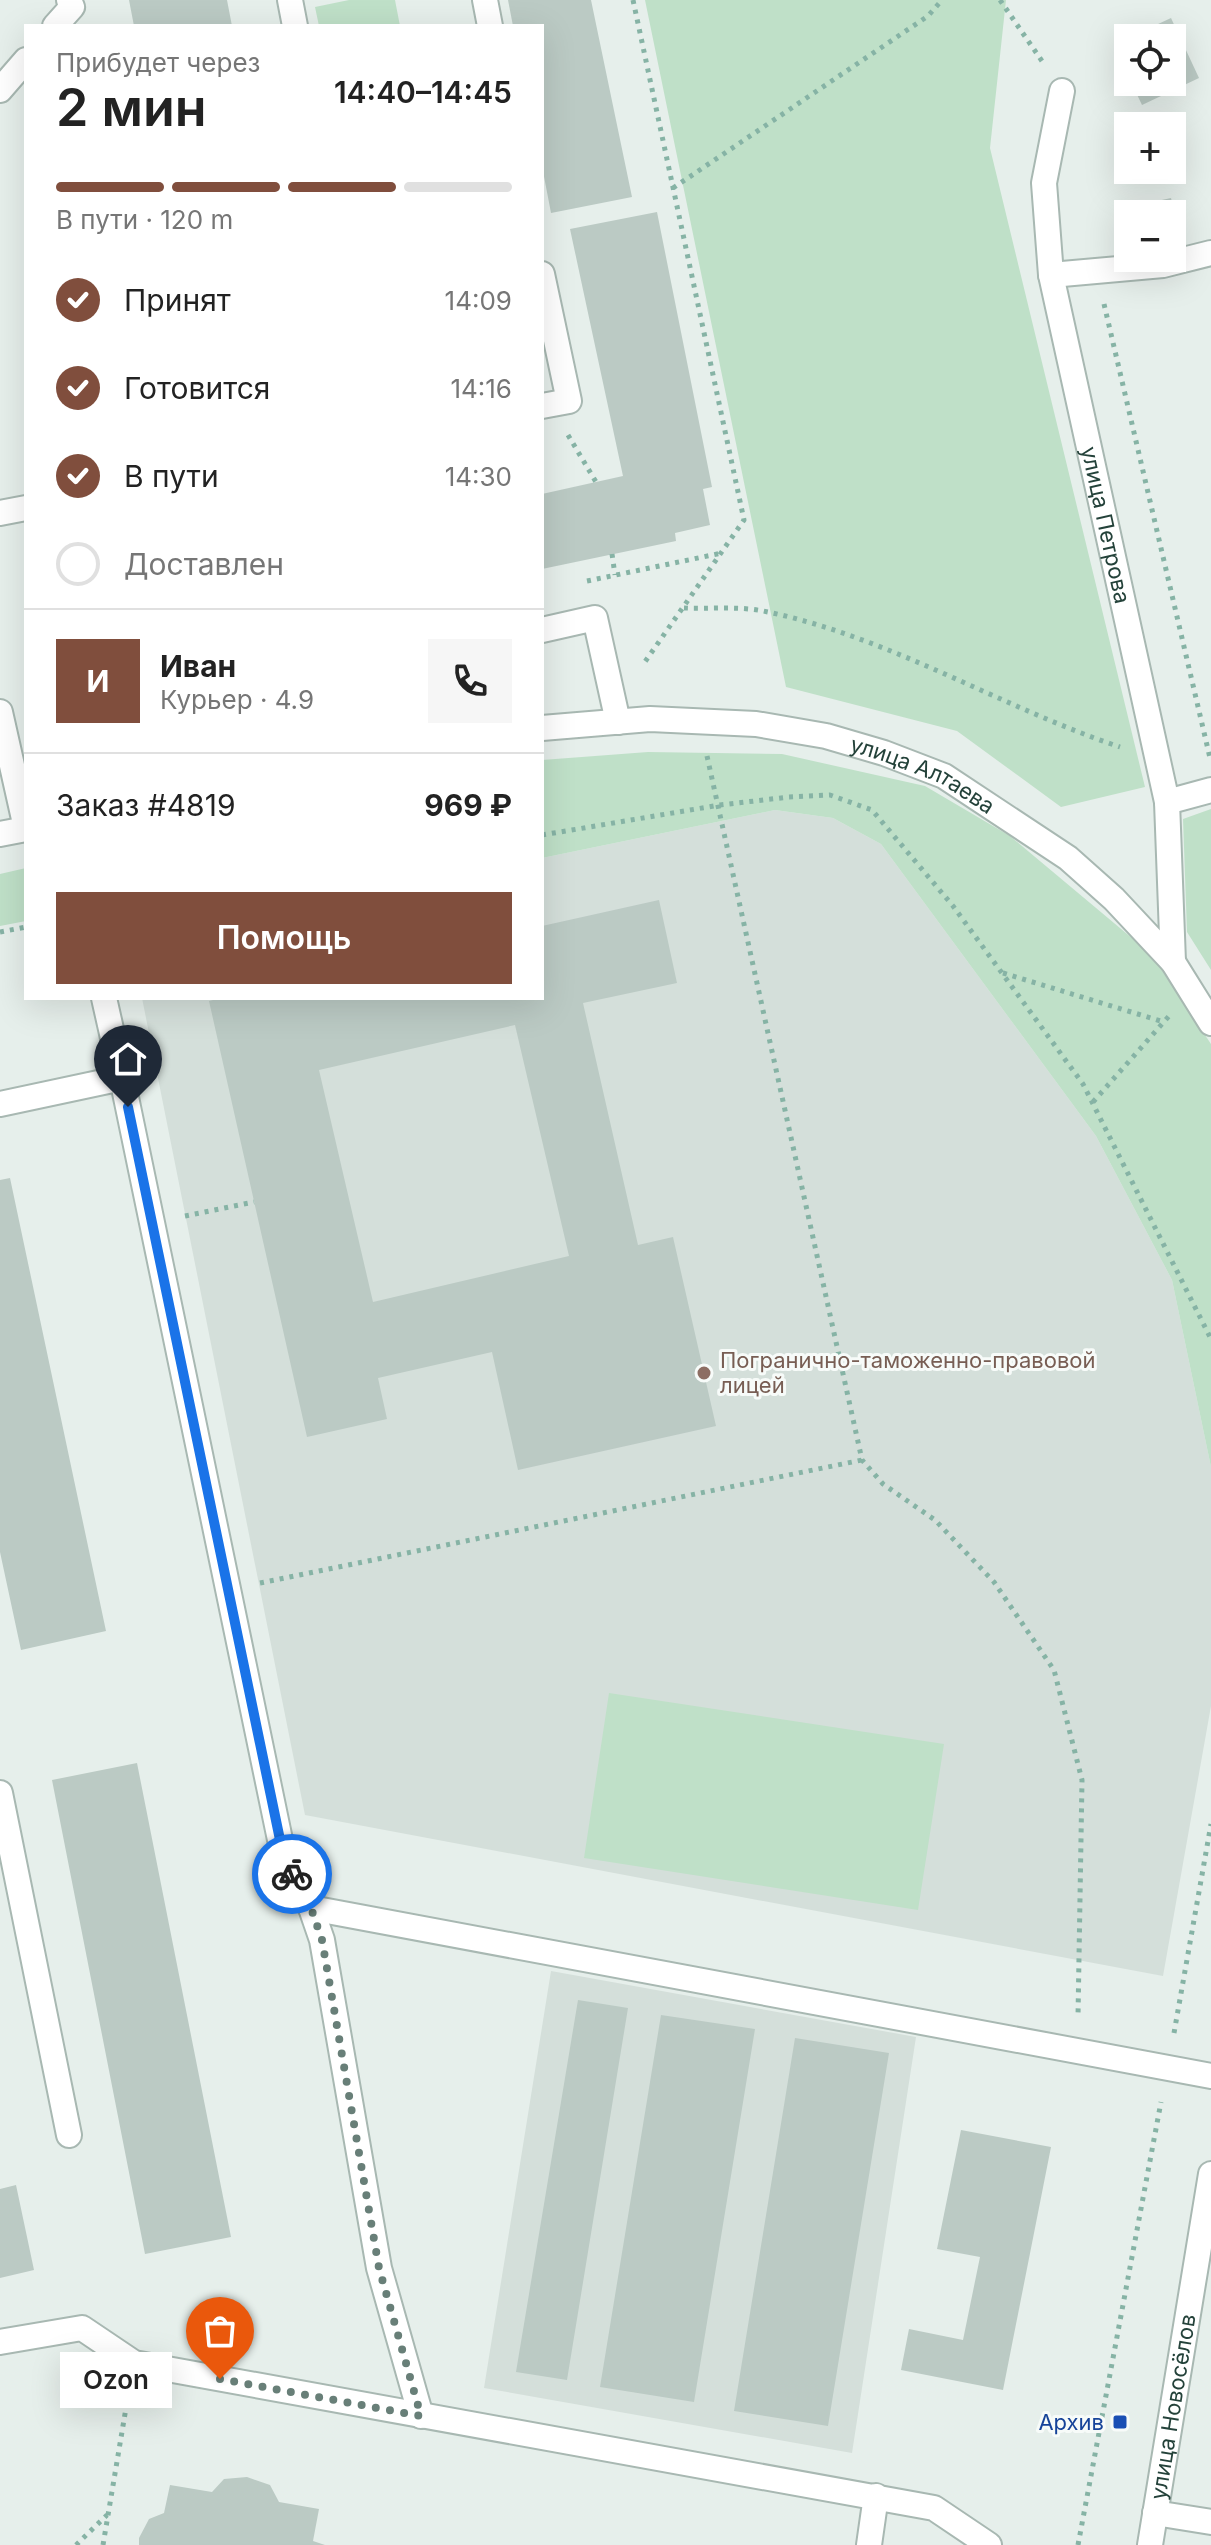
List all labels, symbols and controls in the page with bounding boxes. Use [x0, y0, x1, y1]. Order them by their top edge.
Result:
map controls [1114, 24, 1186, 272]
button: locate [1114, 24, 1186, 96]
text: Прибудет через [56, 47, 260, 78]
text: 14:40–14:45 [334, 74, 512, 110]
text: 2 мин [56, 76, 207, 139]
button: + [1114, 112, 1186, 184]
button: − [1114, 200, 1186, 272]
text: В пути · 120 m [56, 204, 233, 235]
icon: check [56, 278, 100, 322]
text: Принят [124, 282, 231, 318]
text: 14:09 [445, 285, 512, 316]
icon: check [56, 366, 100, 410]
text: Готовится [124, 370, 270, 406]
text: 14:16 [450, 373, 512, 404]
street label: улица Петрова [1076, 444, 1136, 606]
icon: check [56, 454, 100, 498]
text: В пути [124, 458, 219, 494]
text: 14:30 [445, 461, 512, 492]
text: Доставлен [124, 546, 284, 582]
button: phone [428, 639, 512, 723]
text: Иван [160, 648, 236, 684]
text: И [87, 663, 109, 699]
text: Курьер · 4.9 [160, 684, 314, 715]
street label: улица Алтаева [847, 731, 1000, 819]
text: Заказ #4819 [56, 787, 236, 823]
text: 969 ₽ [424, 787, 512, 823]
button: Помощь [56, 892, 512, 984]
pin [94, 1025, 162, 1107]
icon: home [106, 1037, 150, 1081]
place label: Погранично-таможенно-правовой лицей [720, 1347, 1096, 1398]
marker: Погранично-таможенно-правовой лицей [695, 1364, 713, 1382]
courier [252, 1834, 332, 1914]
icon: bike [270, 1852, 314, 1896]
pin [186, 2297, 254, 2379]
icon: bag [198, 2309, 242, 2353]
street label: улица Новосёлов [1145, 2312, 1201, 2502]
callout: Ozon [60, 2351, 172, 2407]
text: Ozon [83, 2364, 149, 2395]
place label: Архив [1038, 2409, 1104, 2435]
marker: Архив [1111, 2413, 1129, 2431]

